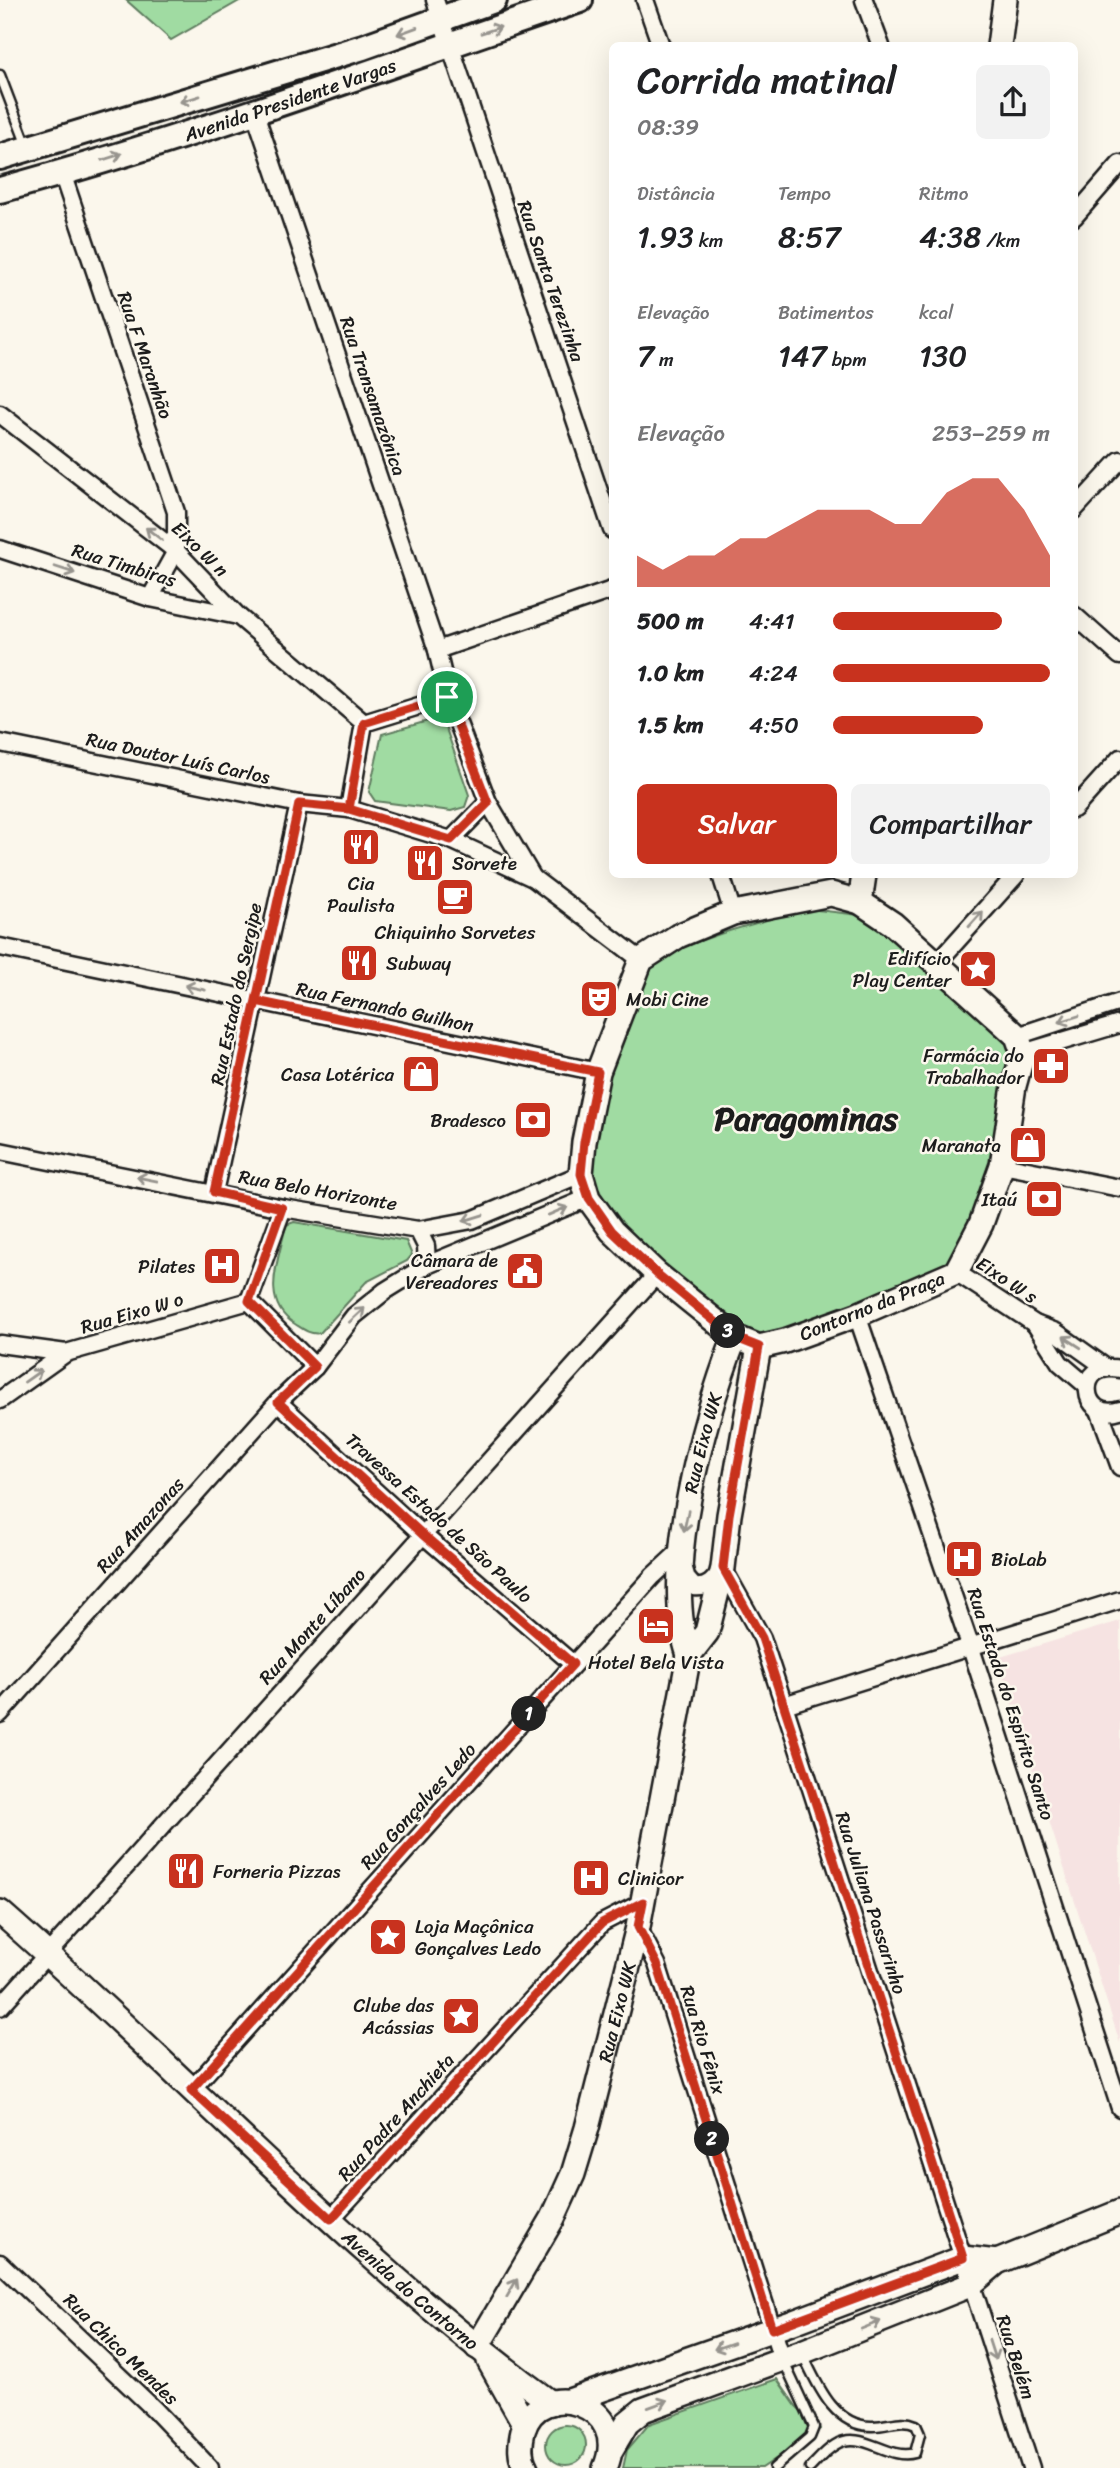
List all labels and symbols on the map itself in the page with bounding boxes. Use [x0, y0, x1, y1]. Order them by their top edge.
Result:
one-way arrow [479, 23, 501, 35]
one-way arrow [396, 25, 418, 38]
street label: Avenida Presidente Vargas [179, 48, 401, 151]
one-way arrow [179, 94, 201, 107]
one-way arrow [101, 150, 123, 162]
street label: Rua Santa Terezinha [508, 196, 594, 367]
street label: Rua F Maranhão [108, 287, 182, 424]
street label: Rua Transamazônica [330, 312, 416, 481]
street label: Eixo W n [163, 513, 237, 585]
one-way arrow [145, 527, 163, 542]
street label: Rua Timbiras [68, 533, 181, 597]
one-way arrow [54, 564, 76, 577]
pin [417, 667, 477, 727]
street label: Rua Doutor Luís Carlos [83, 722, 273, 794]
restaurant icon: Cia Paulista [340, 826, 382, 868]
restaurant icon: Sorvete [404, 842, 446, 884]
place label: Sorvete [452, 847, 517, 880]
place label: Cia Paulista [327, 867, 395, 922]
cafe icon: Chiquinho Sorvetes [434, 876, 476, 918]
street label: Rua Estado do Sergipe [201, 899, 272, 1088]
one-way arrow [968, 911, 985, 928]
place label: Chiquinho Sorvetes [375, 916, 536, 949]
restaurant icon: Subway [338, 942, 380, 984]
place label: Edifício Play Center [853, 942, 952, 997]
place label: Subway [386, 947, 451, 980]
place icon: Edifício Play Center [957, 948, 999, 990]
street label: Rua Fernando Guilhon [293, 972, 477, 1042]
theatre icon: Mobi Cine [578, 978, 620, 1020]
one-way arrow [184, 981, 207, 995]
place label: Mobi Cine [626, 983, 709, 1016]
one-way arrow [1058, 1014, 1080, 1026]
place label: Farmácia do Trabalhador [923, 1039, 1025, 1094]
pharmacy icon: Farmácia do Trabalhador [1030, 1045, 1072, 1087]
shop icon: Casa Lotérica [400, 1053, 442, 1095]
place label: Casa Lotérica [281, 1058, 394, 1091]
district label: Paragominas [714, 1090, 899, 1148]
bank icon: Bradesco [512, 1099, 554, 1141]
place label: Bradesco [430, 1104, 506, 1137]
shop icon: Maranata [1007, 1124, 1049, 1166]
place label: Maranata [922, 1129, 1001, 1162]
street label: Rua Belo Horizonte [236, 1160, 400, 1220]
one-way arrow [136, 1172, 159, 1186]
bank icon: Itaú [1023, 1178, 1065, 1220]
place label: Itaú [980, 1183, 1018, 1216]
one-way arrow [547, 1204, 568, 1217]
one-way arrow [462, 1213, 484, 1226]
place label: Câmara de Vereadores [405, 1244, 498, 1299]
hospital icon: Pilates [201, 1245, 243, 1287]
street label: Eixo W s [969, 1248, 1045, 1313]
place label: Pilates [138, 1250, 195, 1283]
public building icon: Câmara de Vereadores [504, 1250, 546, 1292]
street label: Contorno da Praça [794, 1262, 950, 1350]
street label: Rua Eixo W o [77, 1283, 188, 1343]
one-way arrow [349, 1306, 366, 1323]
pin: 3 [710, 1314, 746, 1348]
one-way arrow [1063, 1335, 1082, 1349]
one-way arrow [23, 1369, 42, 1383]
street label: Rua Eixo WK [674, 1387, 732, 1496]
street label: Travessa Estado de São Paulo [338, 1424, 541, 1612]
street label: Rua Amazonas [88, 1469, 193, 1581]
one-way arrow [678, 1509, 692, 1532]
hospital icon: BioLab [943, 1538, 985, 1580]
place label: BioLab [991, 1543, 1047, 1576]
street label: Rua Monte Líbano [250, 1560, 374, 1692]
street label: Rua Estado do Espírito Santo [958, 1583, 1064, 1825]
hotel icon: Hotel Bela Vista [635, 1605, 677, 1647]
place label: Hotel Bela Vista [588, 1646, 724, 1679]
pin: 1 [512, 1696, 546, 1732]
street label: Rua Gonçalves Ledo [352, 1735, 485, 1877]
street label: Rua Juliana Passarinho [826, 1807, 916, 1999]
restaurant icon: Forneria Pizzas [165, 1850, 207, 1892]
place label: Forneria Pizzas [213, 1855, 341, 1888]
hospital icon: Clinicor [570, 1857, 612, 1899]
place label: Clinicor [618, 1862, 684, 1895]
place label: Loja Maçônica Gonçalves Ledo [415, 1910, 541, 1965]
place icon: Loja Maçônica Gonçalves Ledo [367, 1916, 409, 1958]
street label: Rua Eixo WK [588, 1957, 645, 2066]
street label: Rua Rio Fênix [671, 1981, 735, 2099]
place label: Clube das Acássias [353, 1989, 434, 2044]
place icon: Clube das Acássias [440, 1995, 482, 2037]
street label: Rua Padre Anchieta [329, 2045, 463, 2189]
pin: 2 [694, 2122, 730, 2156]
street label: Avenida do Contorno [334, 2220, 487, 2359]
one-way arrow [505, 2279, 519, 2299]
street label: Rua Chico Mendes [55, 2285, 187, 2413]
street label: Rua Belém [987, 2310, 1045, 2404]
one-way arrow [860, 2317, 882, 2330]
one-way arrow [987, 2338, 999, 2360]
one-way arrow [713, 2341, 735, 2353]
one-way arrow [647, 2397, 669, 2409]

